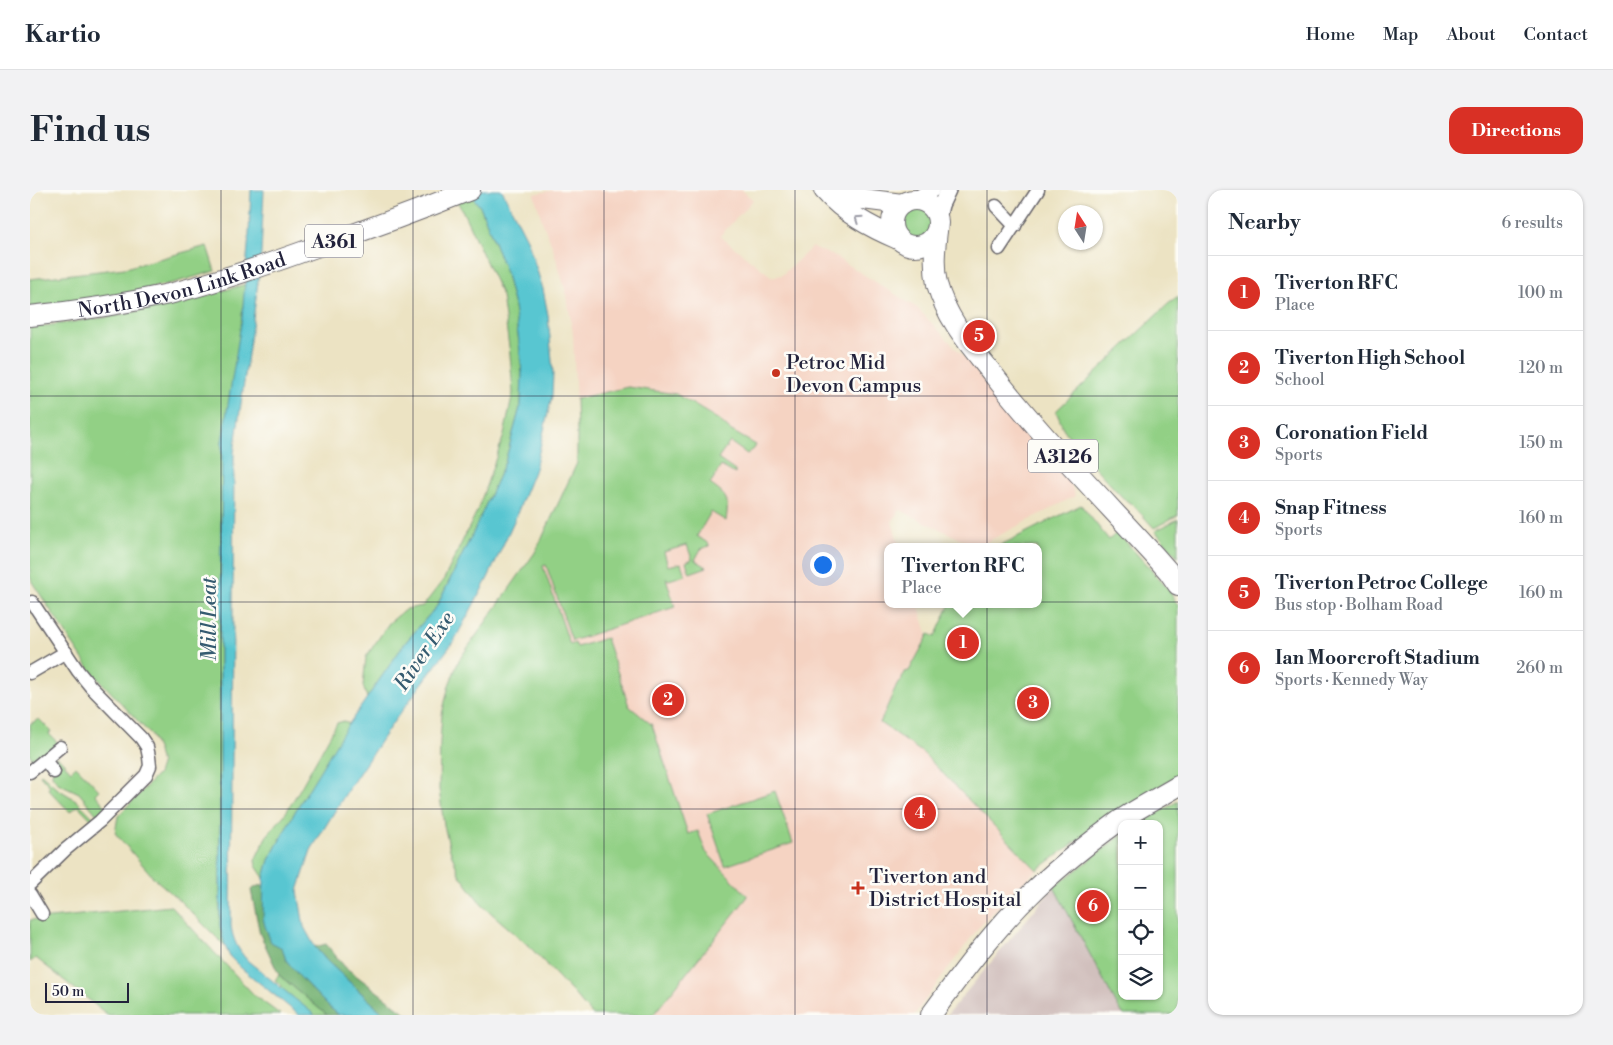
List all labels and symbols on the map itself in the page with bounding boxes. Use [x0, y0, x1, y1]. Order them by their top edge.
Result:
north arrow [1058, 205, 1103, 250]
one-way arrow [854, 216, 864, 225]
road number: A361 [305, 224, 363, 258]
street label: North Devon Link Road [76, 248, 290, 324]
pin: 5 [963, 317, 995, 355]
place label: Petroc Mid Devon Campus [786, 351, 921, 399]
marker: Petroc Mid Devon Campus [770, 367, 782, 379]
road number: A3126 [1028, 440, 1098, 472]
your location [810, 552, 836, 578]
water label: Mill Leat [197, 576, 223, 661]
water label: River Exe [388, 607, 461, 697]
pin: 1 [947, 624, 979, 662]
pin: 2 [652, 681, 684, 719]
pin: 3 [1017, 684, 1049, 722]
pin: 4 [904, 794, 936, 832]
place label: Tiverton and District Hospital [869, 865, 1022, 913]
marker: Tiverton and District Hospital [851, 881, 865, 895]
pin: 6 [1077, 887, 1109, 925]
scale bar [45, 980, 129, 1003]

